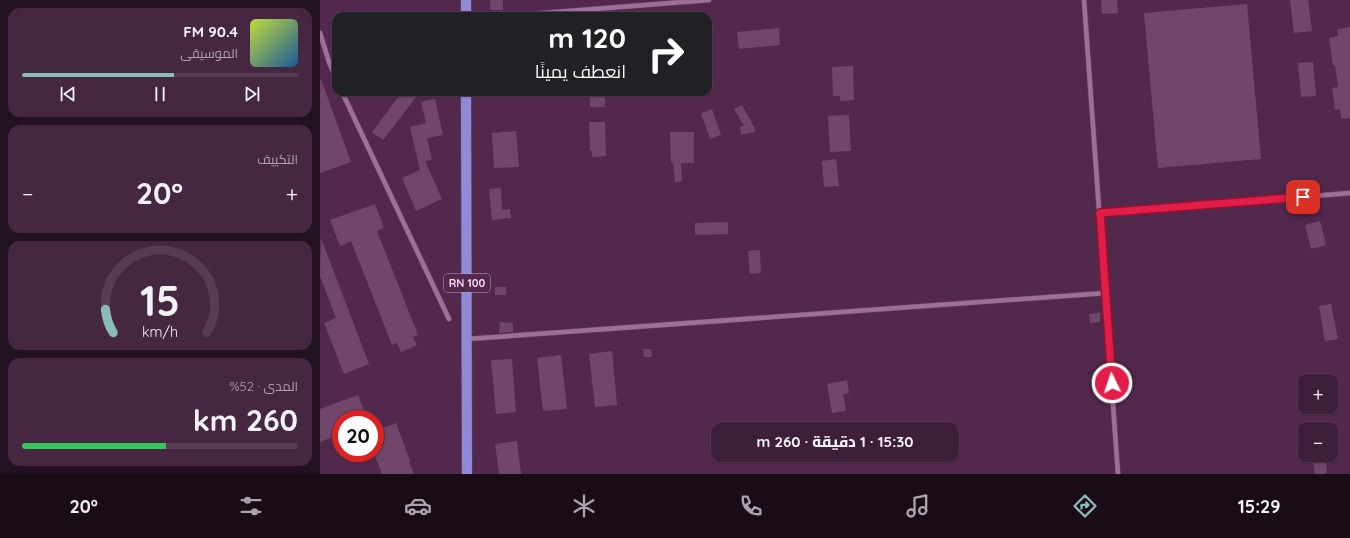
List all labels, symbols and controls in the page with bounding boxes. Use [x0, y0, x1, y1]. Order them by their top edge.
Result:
text: 120 m [548, 20, 626, 55]
text: 90.4 FM [183, 22, 238, 41]
icon: right [640, 28, 692, 80]
text: الموسيقى [180, 45, 238, 61]
text: انعطف يمينًا [535, 60, 626, 83]
icon: previous [57, 83, 79, 105]
icon: pause [149, 83, 171, 105]
icon: next [241, 83, 263, 105]
text: التكييف [257, 151, 298, 167]
text: 20° [136, 174, 183, 212]
text: − [22, 180, 33, 208]
text: + [286, 180, 298, 208]
pin [1286, 180, 1320, 214]
icon: arrive [1292, 186, 1314, 208]
text: 15 [140, 274, 180, 326]
road number: RN 100 [444, 274, 490, 292]
text: km/h [142, 323, 178, 341]
position arrow [1091, 362, 1133, 404]
map controls [1298, 374, 1338, 462]
button: + [1298, 374, 1338, 414]
text: المدى · 52% [230, 378, 298, 394]
text: 260 km [193, 401, 298, 439]
speed limit sign: 20 [332, 410, 384, 462]
button: − [1298, 422, 1338, 462]
text: 15:30 · 1 دقيقة · 260 m [756, 432, 914, 451]
icon: filters [237, 492, 265, 520]
icon: car [404, 492, 432, 520]
icon: climate [570, 492, 598, 520]
icon: phone [737, 492, 765, 520]
icon: music [904, 492, 932, 520]
icon: directions [1071, 492, 1099, 520]
text: 20° [69, 495, 98, 518]
text: 15:29 [1238, 495, 1281, 518]

